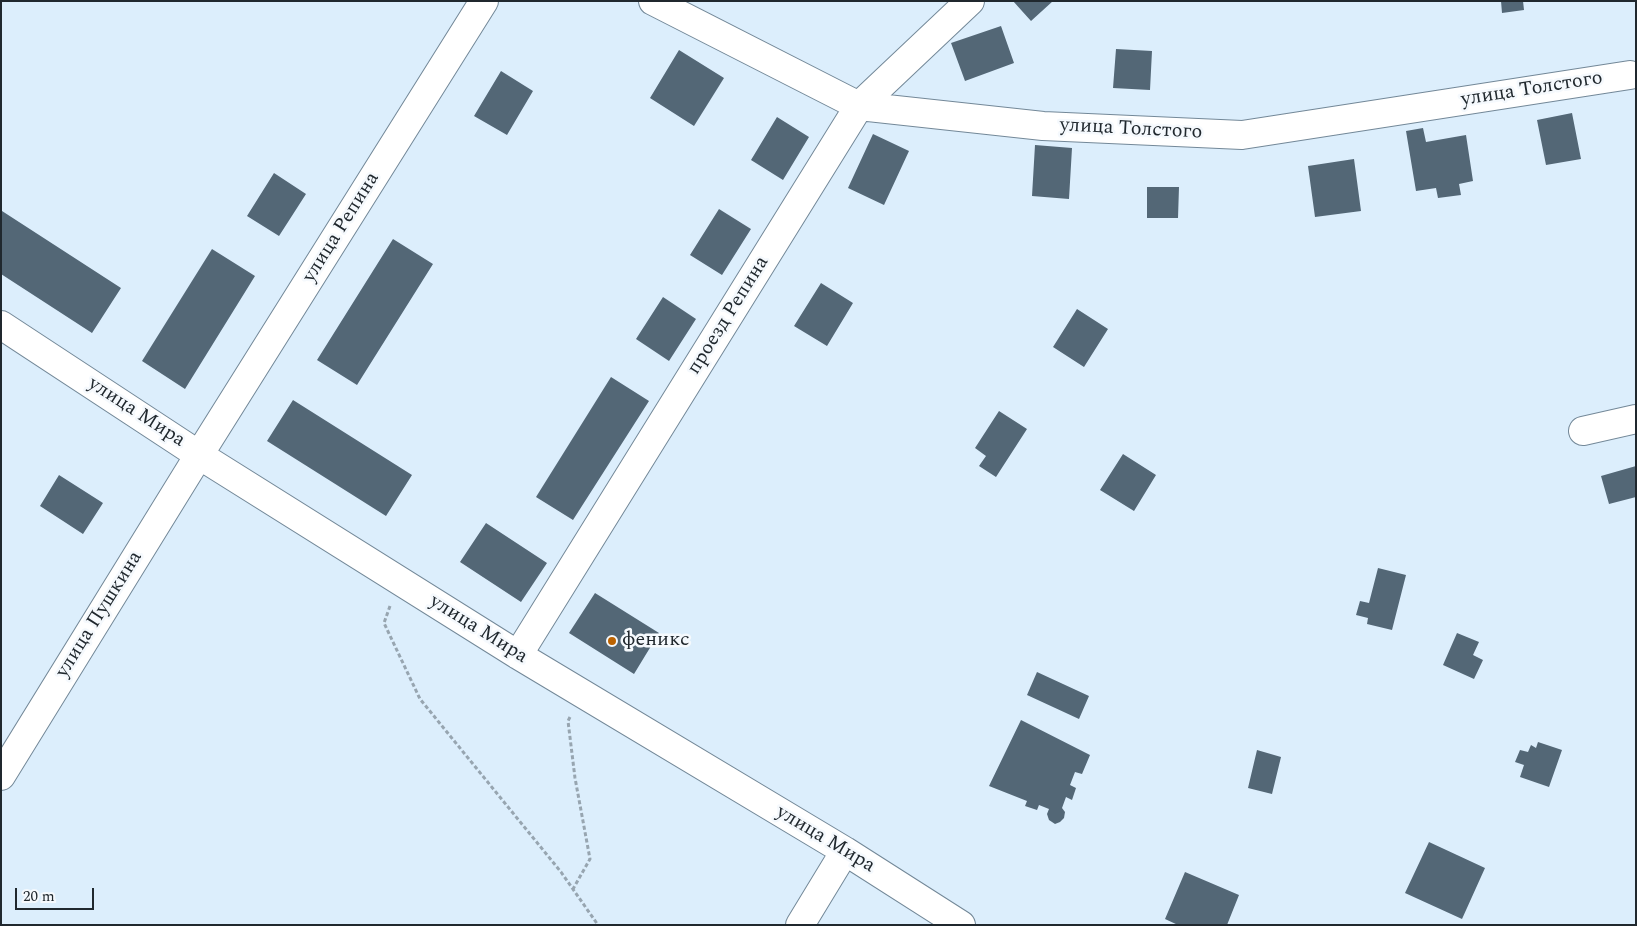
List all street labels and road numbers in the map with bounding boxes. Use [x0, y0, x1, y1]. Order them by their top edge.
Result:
street label: улица Толстого [1460, 67, 1604, 113]
street label: улица Толстого [1059, 114, 1203, 146]
street label: улица Репина [299, 168, 385, 288]
street label: проезд Репина [683, 252, 775, 380]
street label: улица Мира [83, 373, 189, 453]
street label: улица Пушкина [51, 547, 149, 683]
street label: улица Мира [424, 590, 532, 670]
street label: улица Мира [771, 801, 879, 879]

